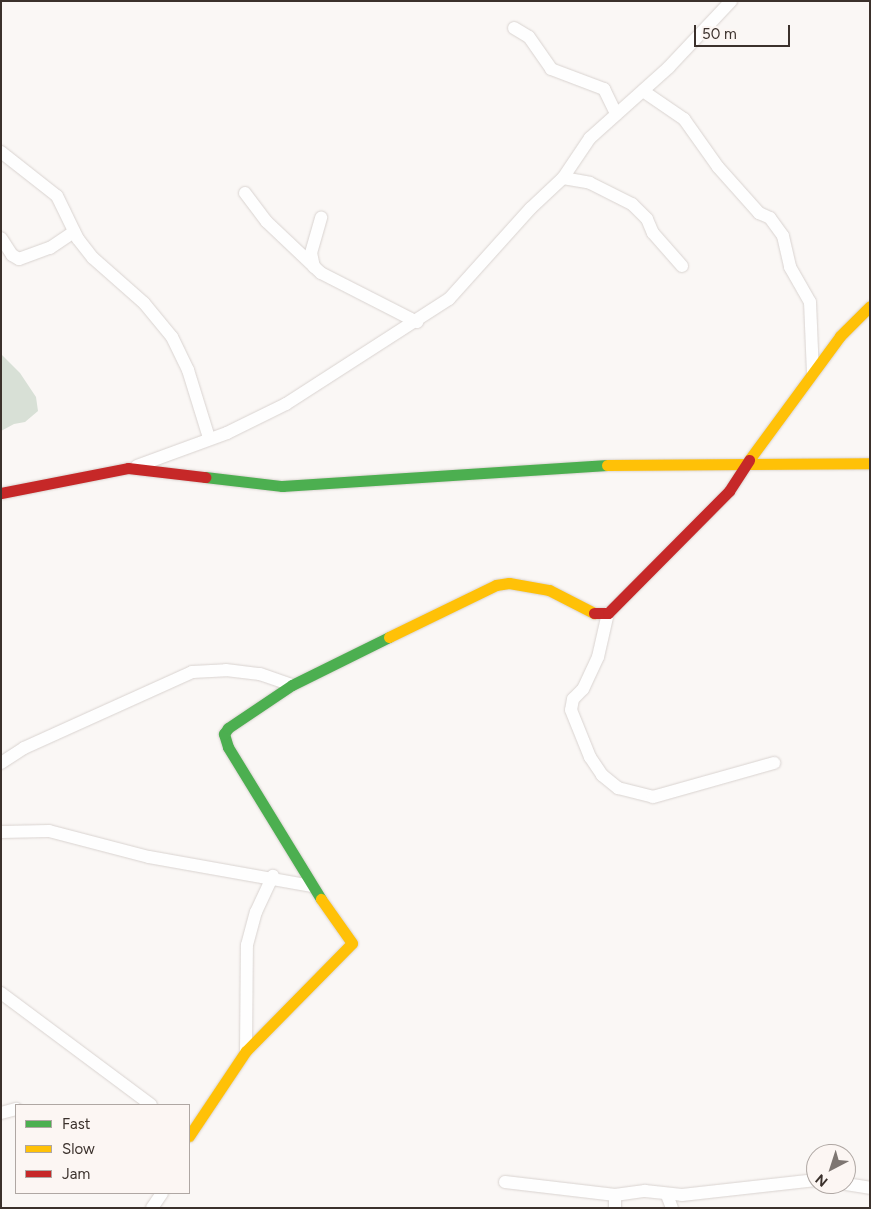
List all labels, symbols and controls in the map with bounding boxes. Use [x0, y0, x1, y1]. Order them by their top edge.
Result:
scale bar [696, 15, 792, 47]
text: 50 m [702, 25, 737, 43]
legend [15, 1104, 190, 1194]
text: Fast [62, 1115, 90, 1133]
text: Slow [62, 1140, 95, 1158]
north arrow [806, 1144, 856, 1194]
text: Jam [62, 1165, 90, 1183]
text: N [812, 1170, 831, 1190]

